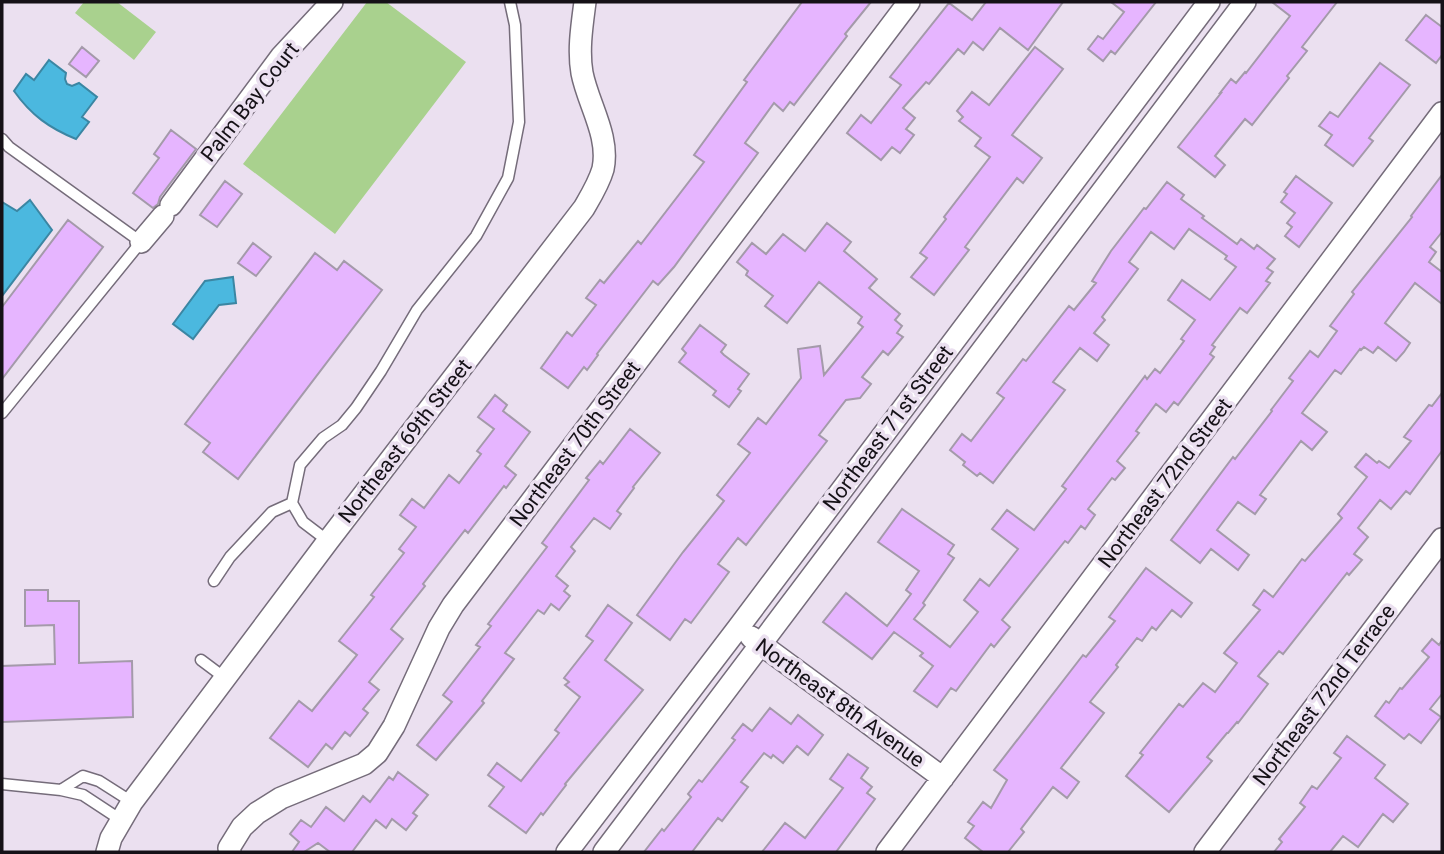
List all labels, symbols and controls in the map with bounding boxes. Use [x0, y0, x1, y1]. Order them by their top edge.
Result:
street label: Palm Bay Court [196, 38, 304, 166]
street label: Northeast 71st Street [818, 341, 958, 515]
street label: Northeast 69th Street [334, 354, 476, 528]
street label: Northeast 70th Street [505, 356, 645, 532]
street label: Northeast 72nd Street [1093, 393, 1237, 573]
street label: Northeast 72nd Terrace [1248, 600, 1400, 790]
street label: Northeast 8th Avenue [751, 634, 929, 772]

